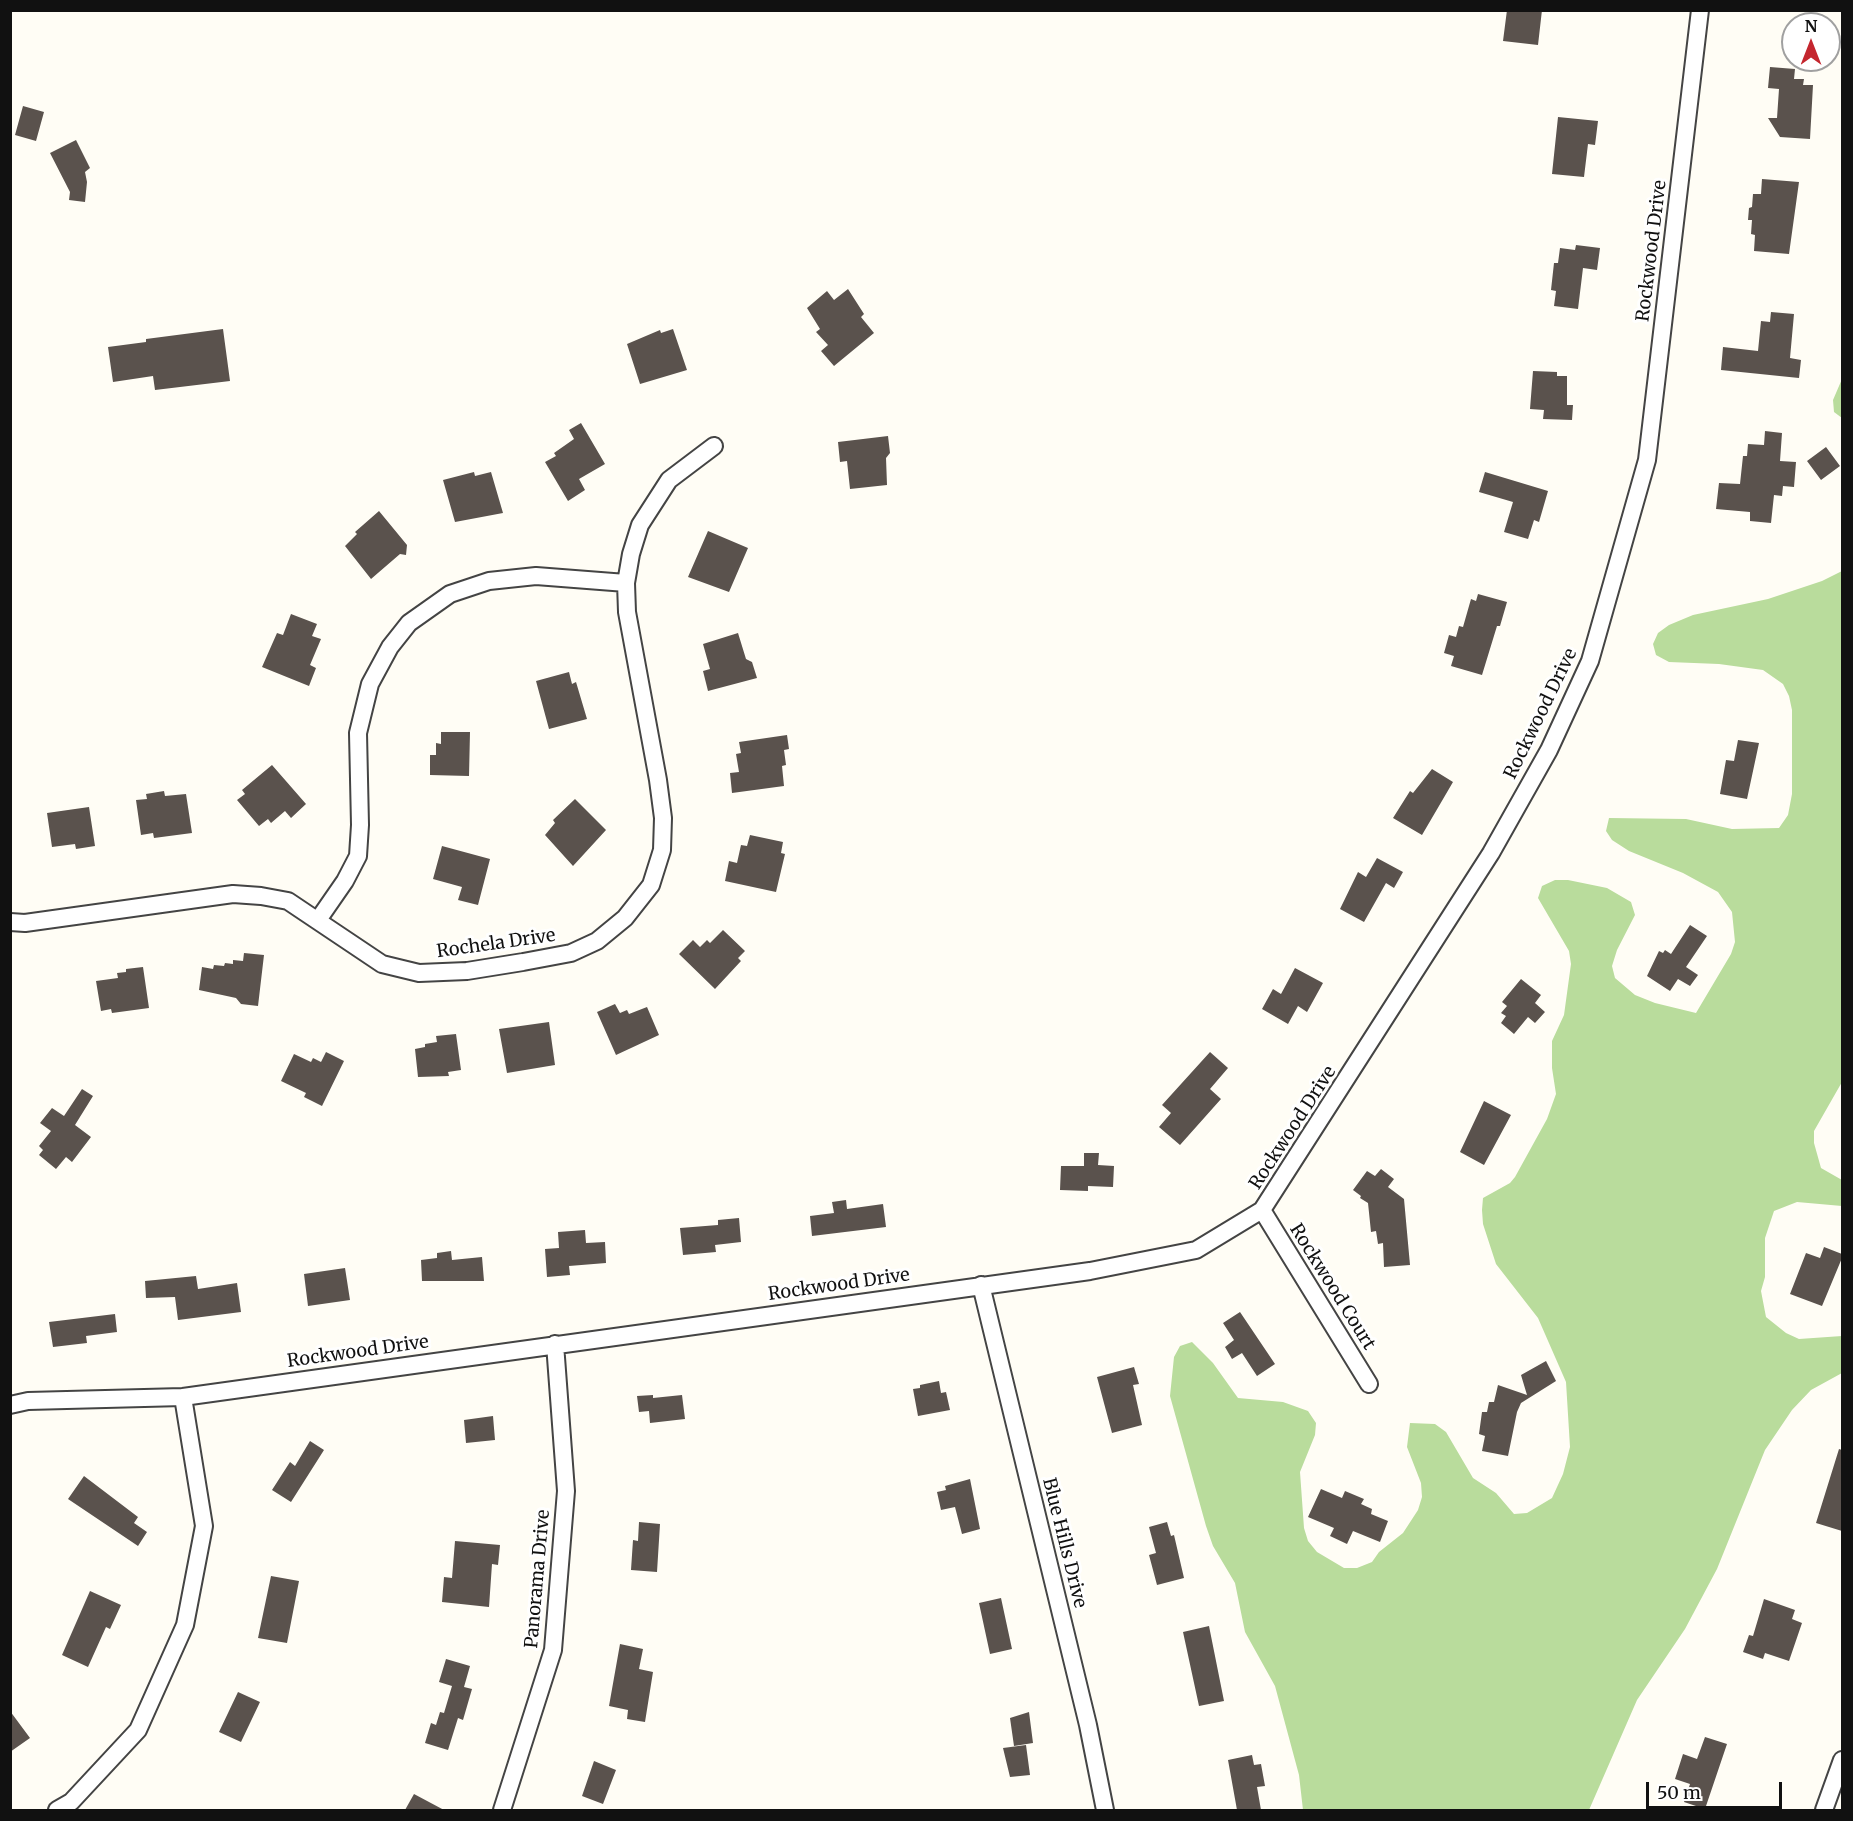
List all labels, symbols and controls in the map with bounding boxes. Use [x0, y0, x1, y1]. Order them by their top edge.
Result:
north arrow [1781, 12, 1841, 72]
text: N [1805, 16, 1817, 36]
street label: Rockwood Drive [1633, 179, 1671, 323]
street label: Rockwood Drive [1500, 645, 1582, 783]
street label: Rochela Drive [435, 925, 557, 963]
street label: Rockwood Drive [1245, 1062, 1341, 1194]
street label: Rockwood Court [1285, 1220, 1379, 1354]
street label: Rockwood Drive [767, 1264, 911, 1306]
street label: Rockwood Drive [286, 1331, 430, 1373]
street label: Blue Hills Drive [1037, 1476, 1091, 1610]
street label: Panorama Drive [521, 1509, 555, 1649]
scale bar [1649, 1770, 1786, 1808]
text: 50 m [1657, 1781, 1701, 1804]

